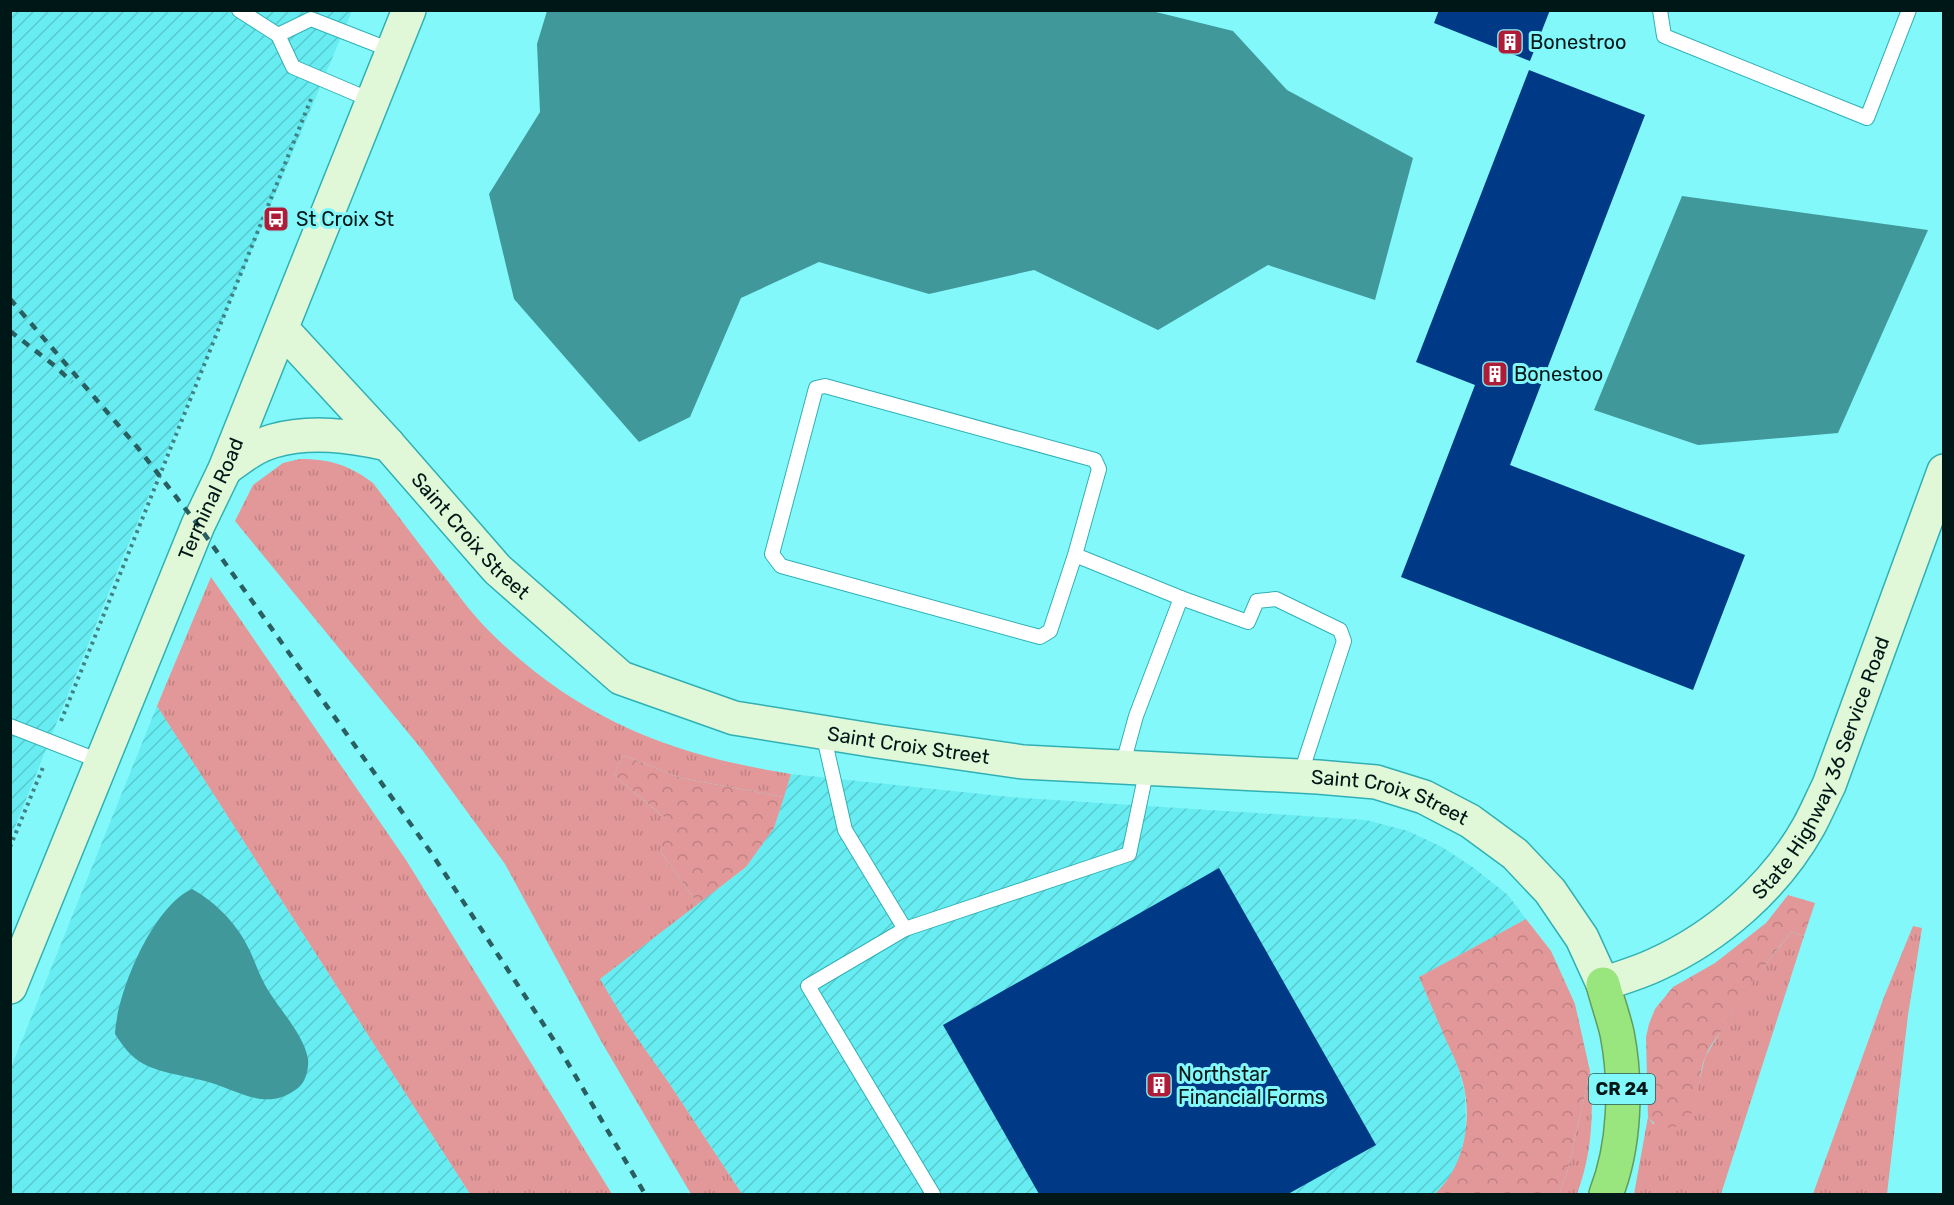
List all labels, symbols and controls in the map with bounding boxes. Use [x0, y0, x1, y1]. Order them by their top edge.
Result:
building icon: Bonestroo [1495, 27, 1525, 57]
place label: Bonestroo [1530, 30, 1627, 54]
bus stop icon: St Croix St [261, 204, 291, 234]
place label: St Croix St [296, 207, 394, 231]
building icon: Bonestoo [1480, 359, 1510, 389]
place label: Bonestoo [1514, 362, 1603, 386]
street label: Terminal Road [173, 434, 248, 563]
street label: Saint Croix Street [406, 468, 535, 604]
street label: State Highway 36 Service Road [1747, 633, 1894, 904]
street label: Saint Croix Street [826, 721, 992, 769]
street label: Saint Croix Street [1311, 765, 1473, 830]
place label: Northstar Financial Forms [1178, 1062, 1325, 1109]
building icon: Northstar Financial Forms [1144, 1070, 1174, 1100]
road number: CR 24 [1589, 1074, 1655, 1104]

